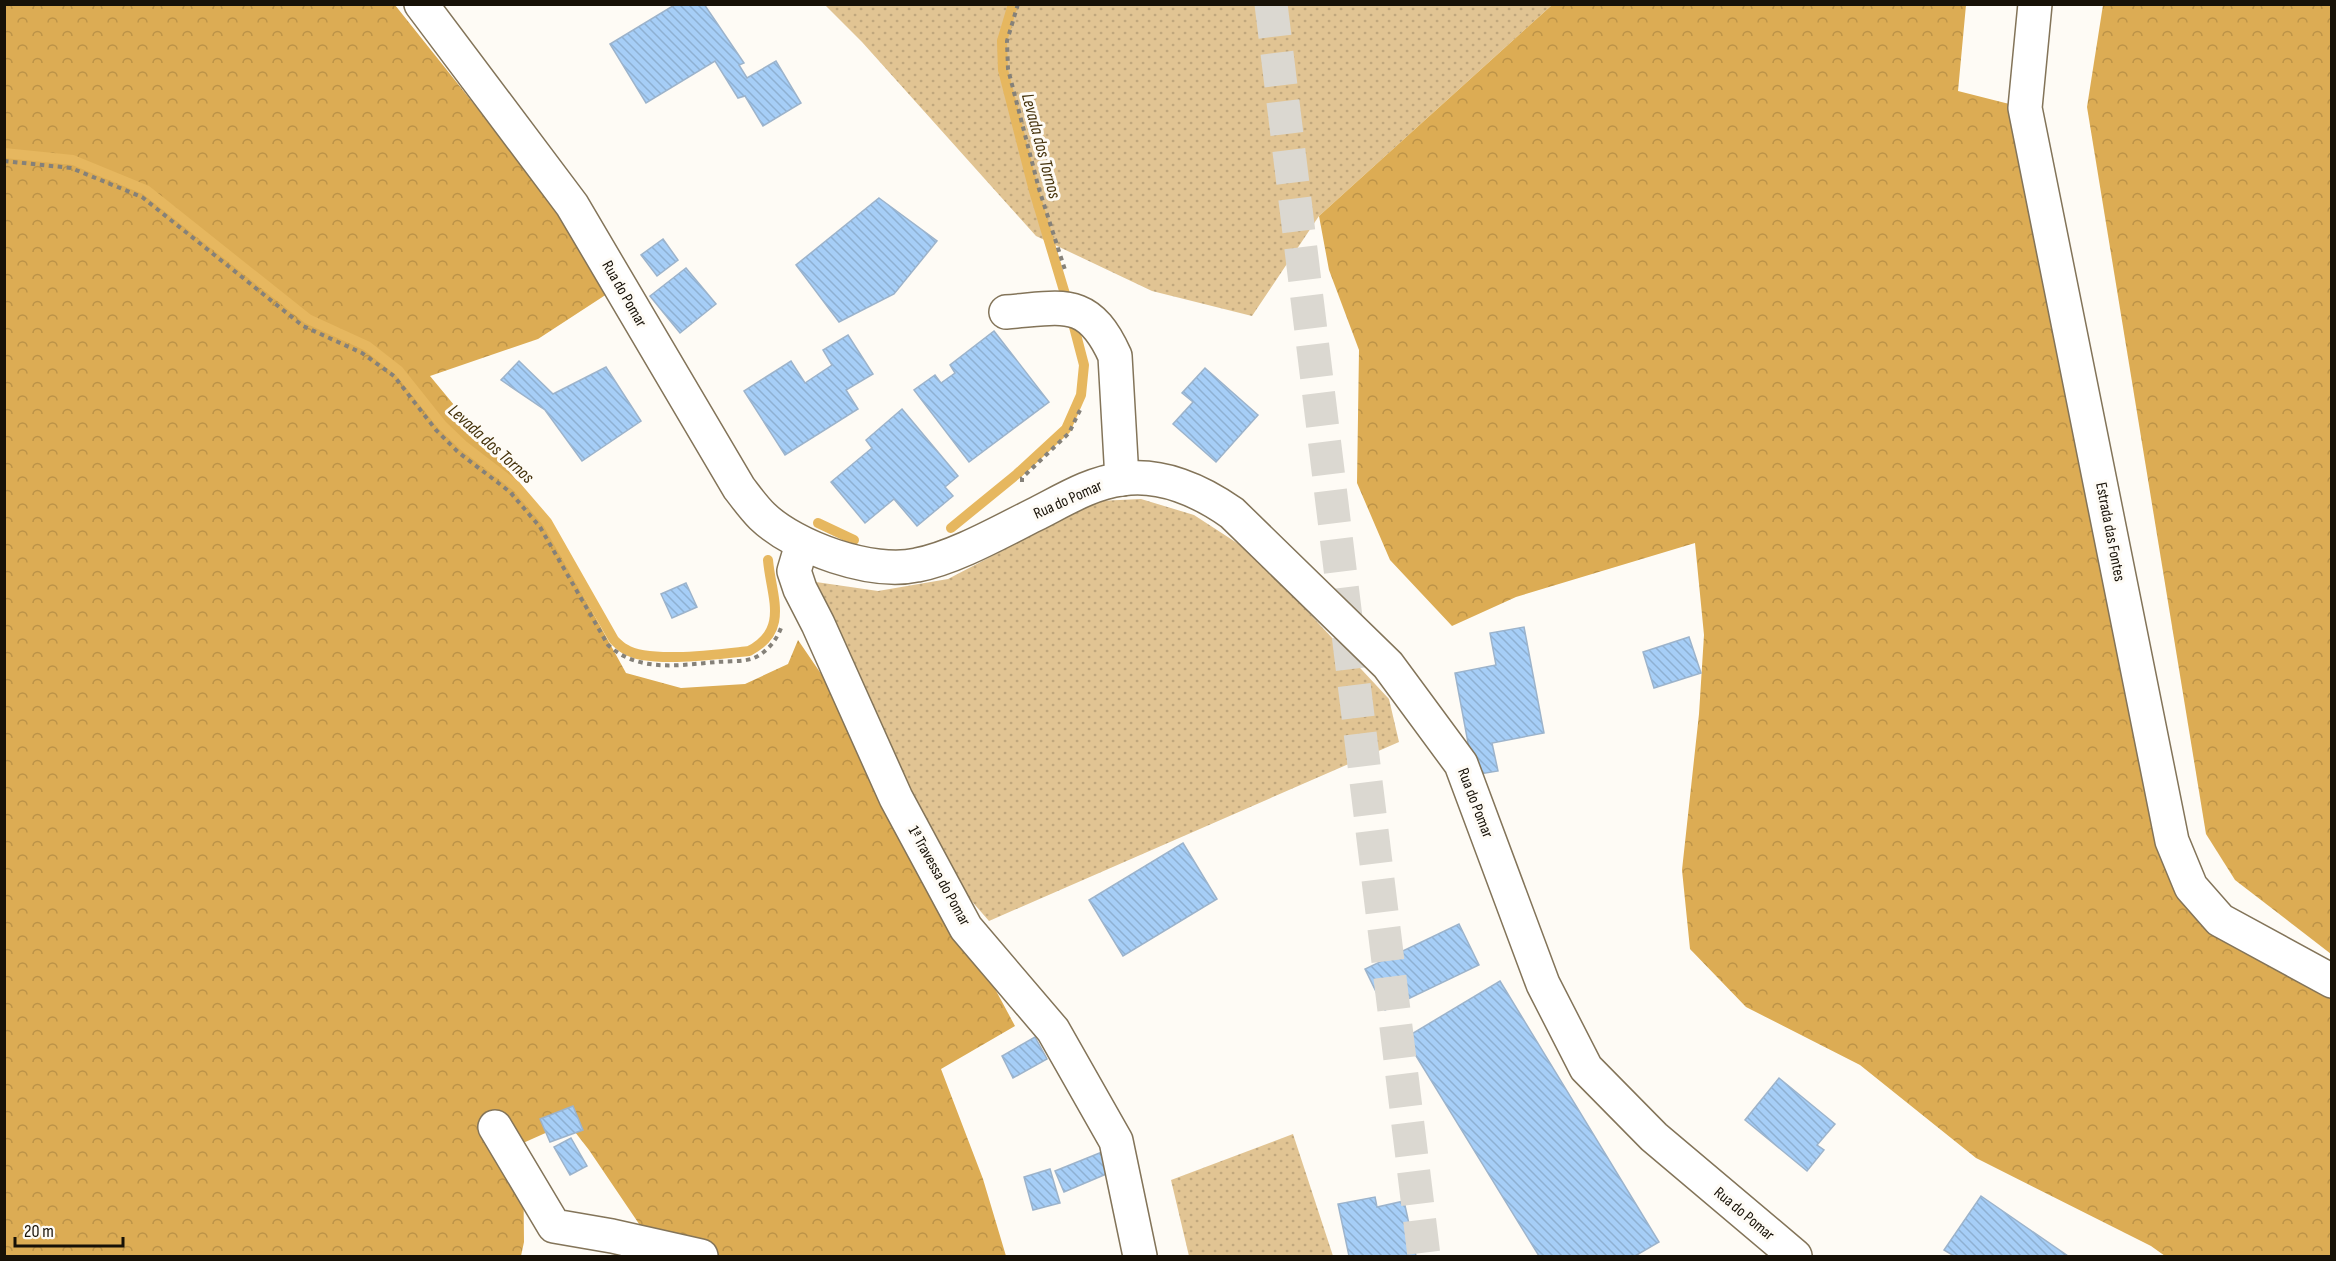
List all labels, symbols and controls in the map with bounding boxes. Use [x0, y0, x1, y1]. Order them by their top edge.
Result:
water label: Levada dos Tornos [1017, 91, 1065, 202]
street label: Rua do Pomar [598, 258, 651, 331]
water label: Levada dos Tornos [444, 400, 539, 488]
street label: Rua do Pomar [1031, 476, 1106, 524]
street label: Estrada das Fontes [2091, 481, 2129, 583]
street label: Rua do Pomar [1453, 765, 1497, 841]
street label: 1ª Travessa do Pomar [904, 823, 974, 930]
street label: Rua do Pomar [1710, 1183, 1778, 1245]
scale bar [15, 1210, 123, 1248]
text: 20 m [24, 1221, 54, 1242]

